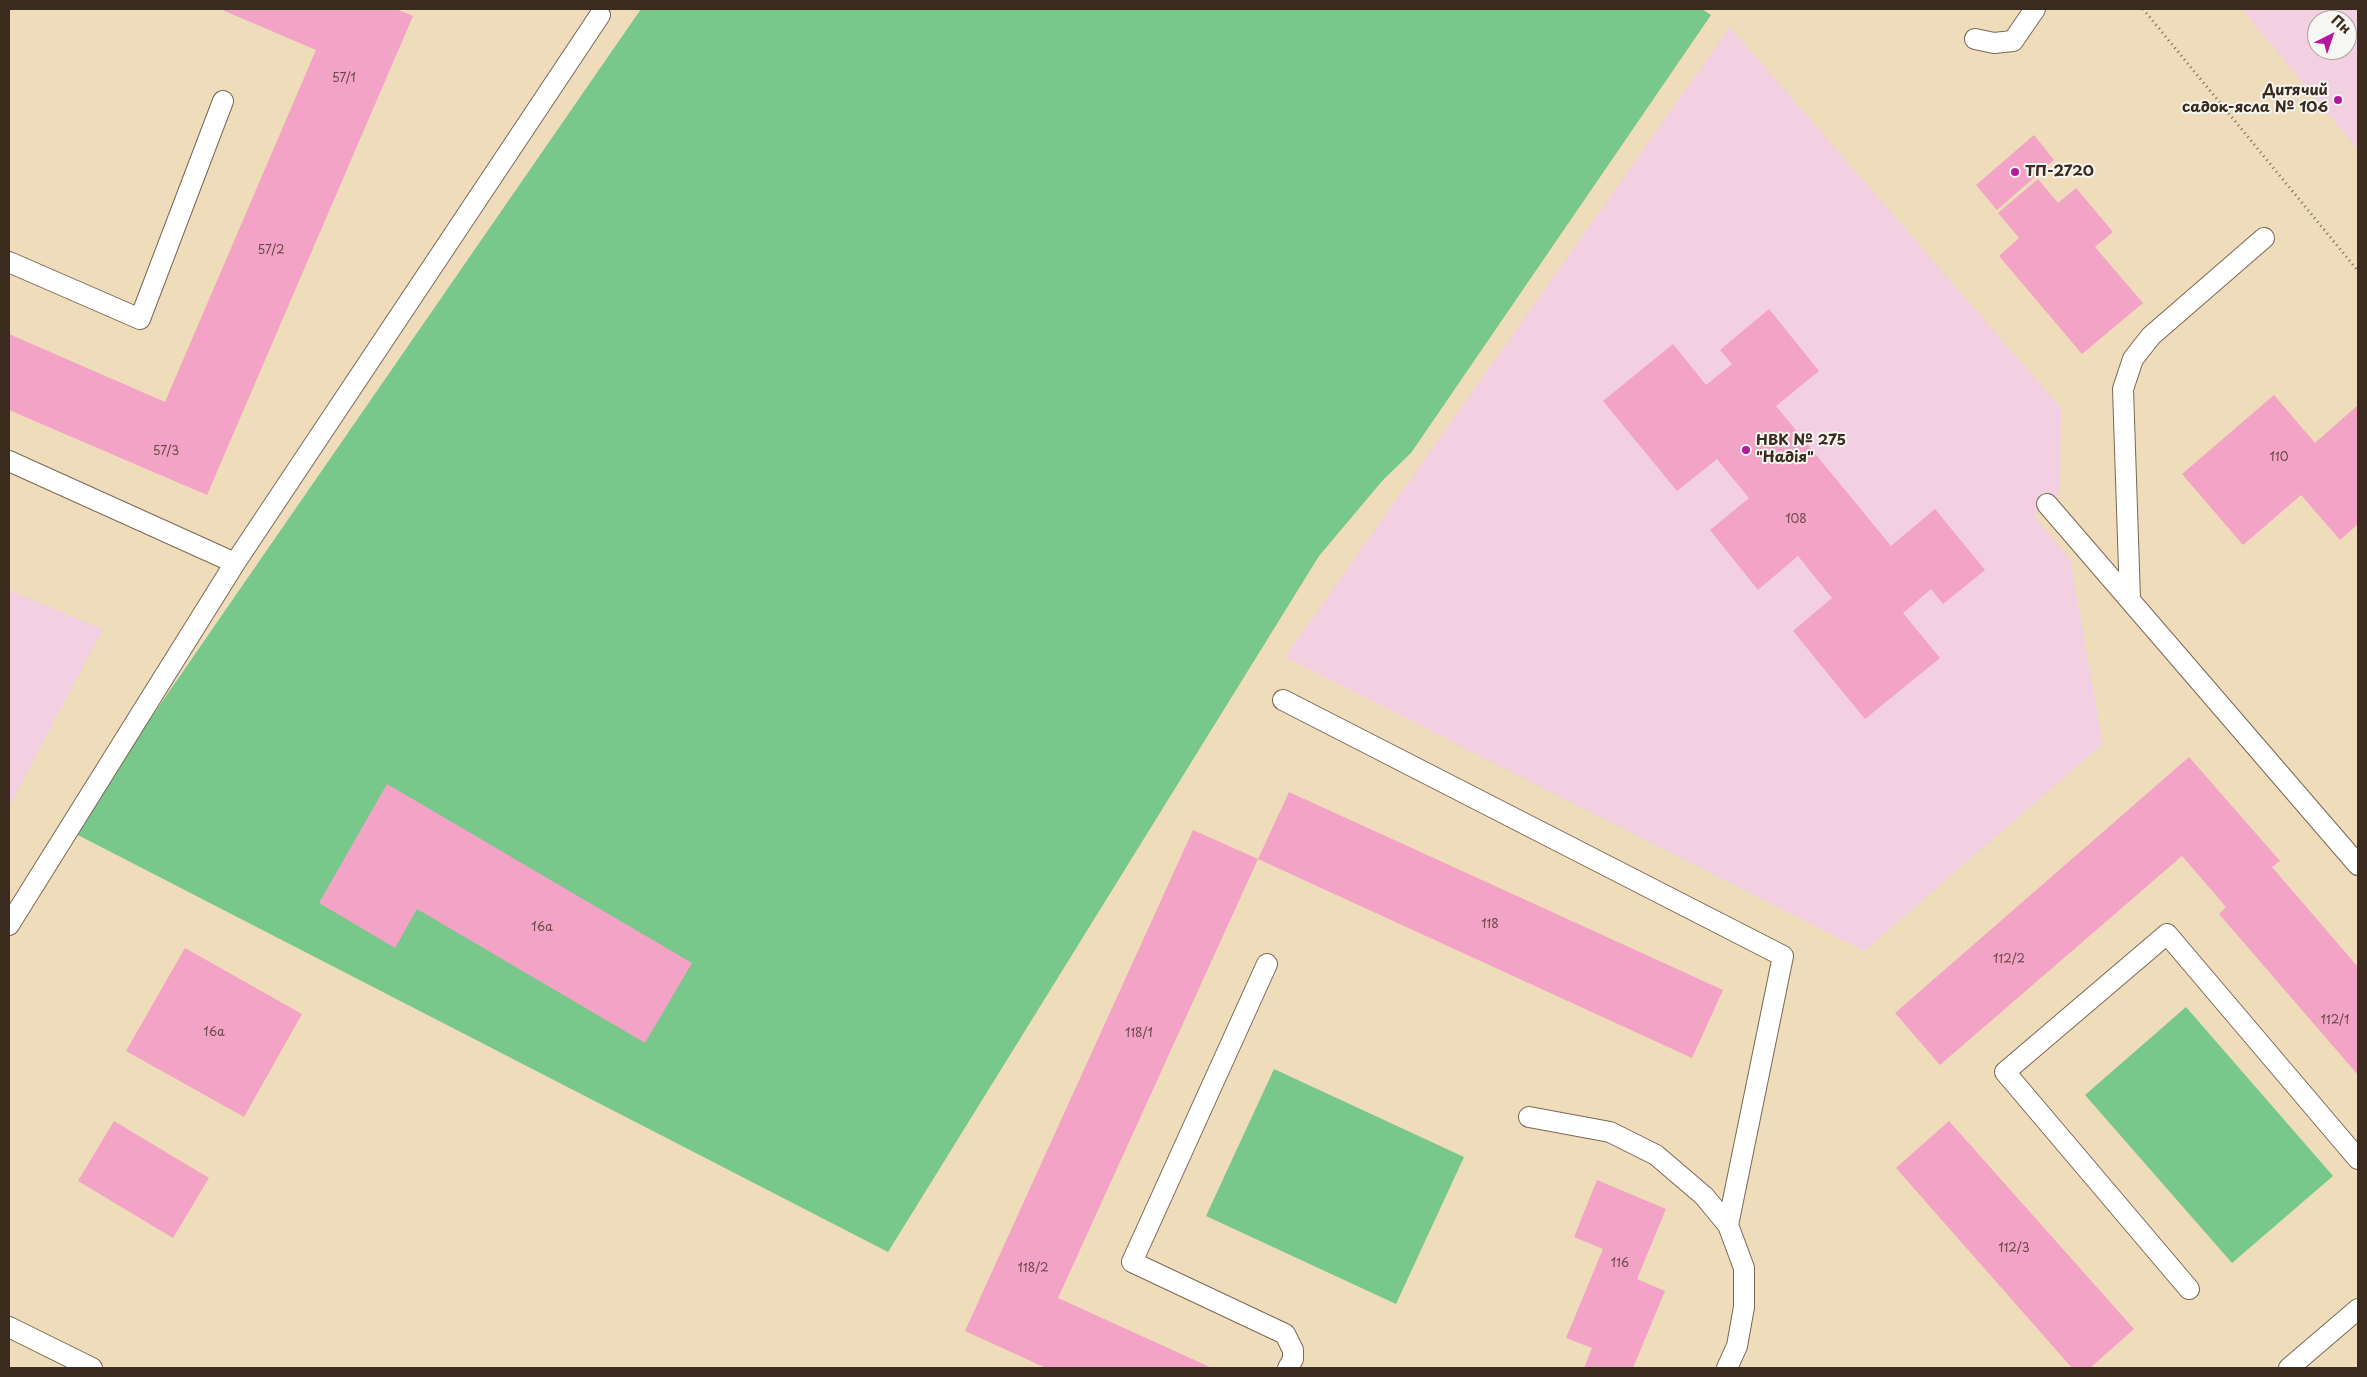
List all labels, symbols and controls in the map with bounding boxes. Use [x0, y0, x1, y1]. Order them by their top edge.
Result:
text: Пн [2327, 9, 2356, 39]
north arrow [2307, 10, 2357, 60]
house number: 57/1 [332, 72, 356, 86]
place label: Дитячий садок-ясла № 106 [2182, 82, 2328, 117]
marker: Дитячий садок-ясла № 106 [2332, 94, 2344, 106]
place label: ТП-2720 [2025, 163, 2094, 181]
marker: ТП-2720 [2009, 166, 2021, 178]
house number: 57/2 [258, 244, 284, 258]
place label: НВК № 275 "Надія" [1756, 432, 1846, 467]
marker: НВК № 275 "Надія" [1740, 444, 1752, 456]
house number: 57/3 [153, 445, 179, 459]
house number: 110 [2270, 451, 2288, 465]
house number: 108 [1785, 513, 1807, 527]
house number: 118 [1481, 918, 1499, 932]
house number: 16а [531, 921, 553, 935]
house number: 112/2 [1993, 953, 2025, 967]
house number: 112/1 [2321, 1014, 2349, 1028]
house number: 16а [203, 1026, 225, 1040]
house number: 118/1 [1125, 1027, 1153, 1041]
house number: 112/3 [1998, 1242, 2030, 1256]
house number: 116 [1611, 1257, 1629, 1271]
house number: 118/2 [1018, 1262, 1048, 1276]

